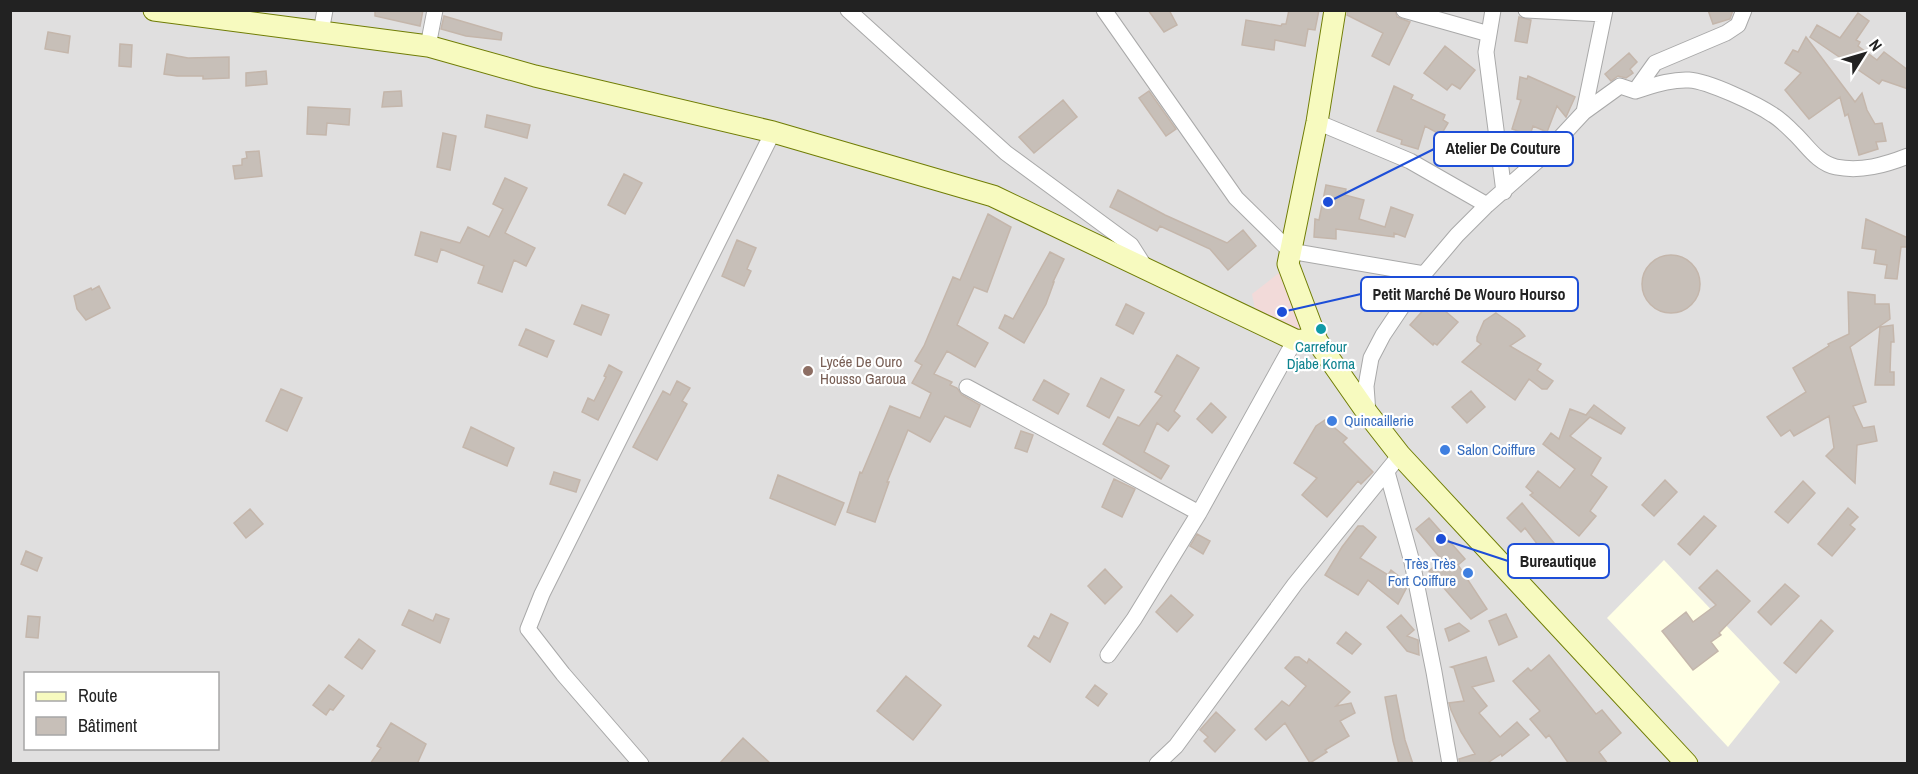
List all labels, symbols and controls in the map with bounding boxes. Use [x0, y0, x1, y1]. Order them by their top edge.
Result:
north arrow [1834, 24, 1894, 84]
text: N [1864, 35, 1888, 55]
callout: Atelier De Couture [1434, 132, 1573, 166]
text: Atelier De Couture [1445, 137, 1561, 159]
callout: Petit Marché De Wouro Hourso [1361, 277, 1578, 311]
text: Petit Marché De Wouro Hourso [1373, 283, 1565, 305]
marker: Carrefour Djabe Korna [1314, 322, 1328, 336]
place label: Carrefour Djabe Korna [1287, 336, 1355, 374]
place label: Lycée De Ouro Housso Garoua [820, 351, 906, 389]
marker: Lycée De Ouro Housso Garoua [801, 364, 815, 378]
place label: Quincaillerie [1344, 410, 1414, 431]
marker: Quincaillerie [1325, 414, 1339, 428]
place label: Salon Coiffure [1457, 439, 1536, 460]
marker: Salon Coiffure [1438, 443, 1452, 457]
callout: Bureautique [1508, 544, 1609, 578]
text: Bureautique [1520, 550, 1596, 572]
place label: Très Très Fort Coiffure [1388, 553, 1456, 591]
marker: Très Très Fort Coiffure [1461, 566, 1475, 580]
legend [24, 672, 219, 750]
text: Route [78, 683, 117, 708]
text: Bâtiment [78, 713, 137, 738]

